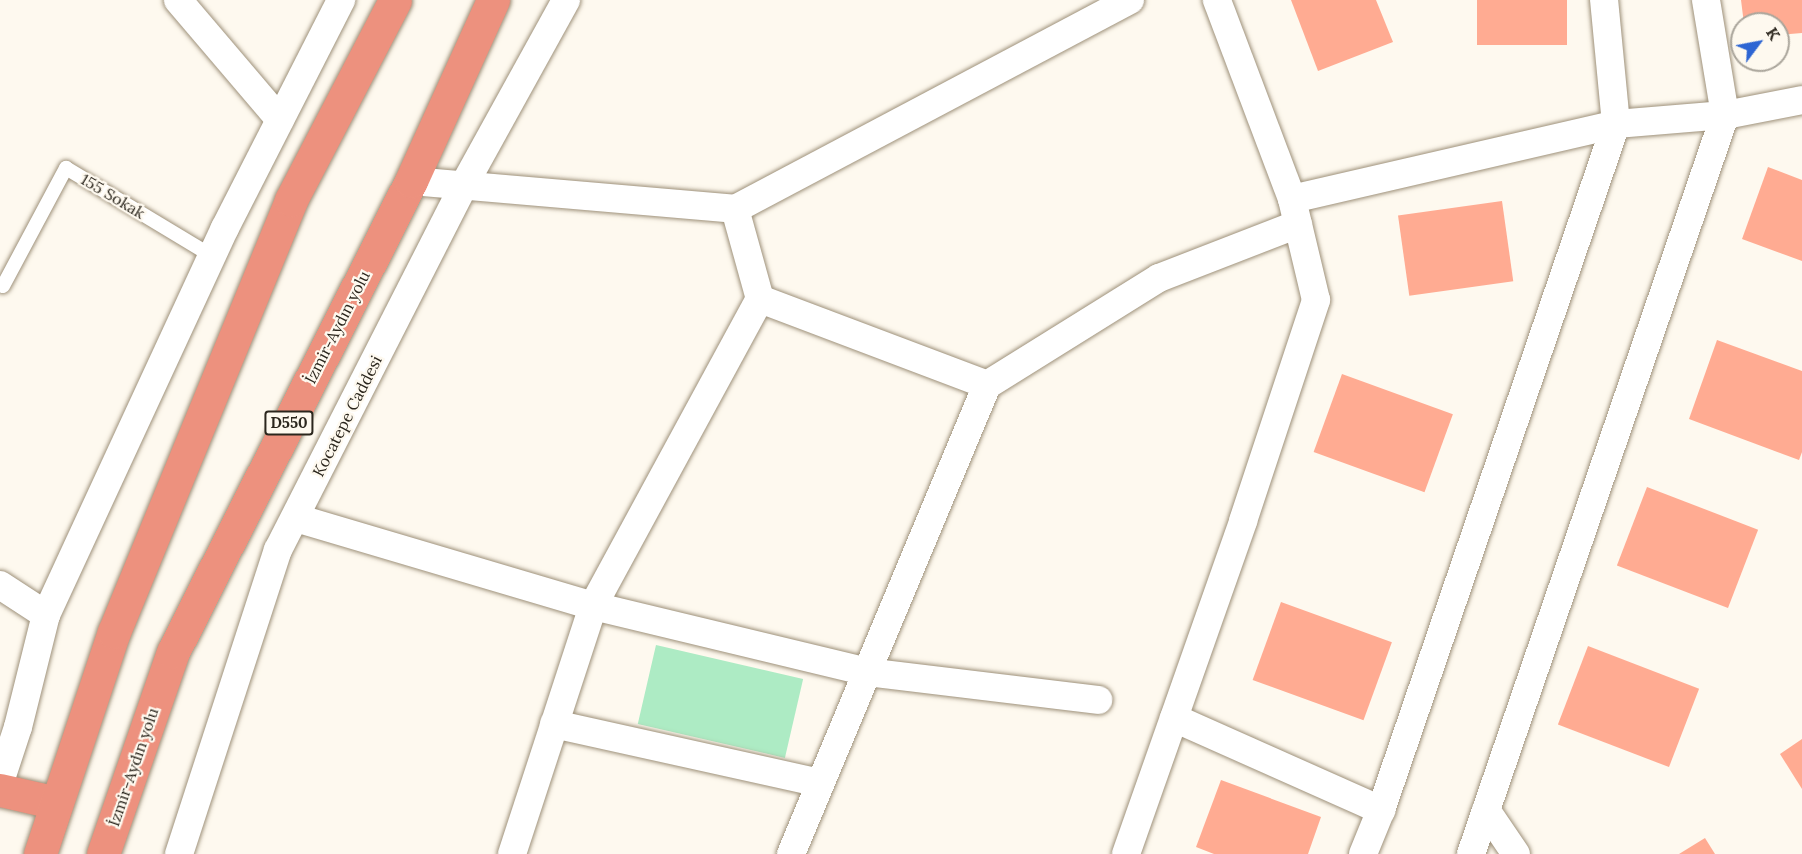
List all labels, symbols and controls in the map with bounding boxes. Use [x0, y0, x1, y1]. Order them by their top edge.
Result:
north arrow [1730, 12, 1790, 72]
text: K [1762, 23, 1785, 44]
street label: 155 Sokak [77, 169, 149, 223]
street label: İzmir-Aydın yolu [300, 267, 374, 387]
street label: Kocatepe Caddesi [308, 352, 386, 480]
road number: D550 [264, 411, 314, 435]
street label: İzmir-Aydın yolu [104, 705, 162, 829]

